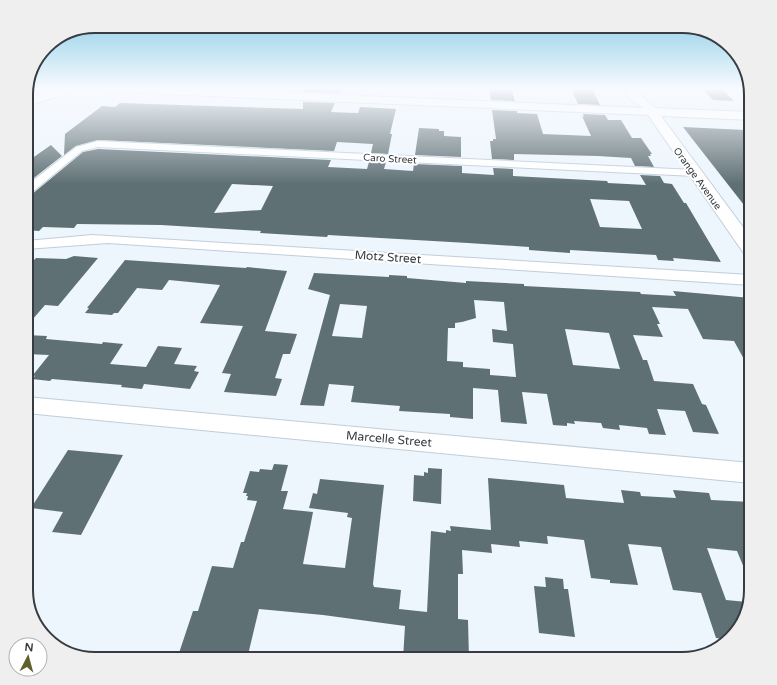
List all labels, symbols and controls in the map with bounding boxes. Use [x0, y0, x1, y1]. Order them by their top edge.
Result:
street label: Orange Avenue [671, 145, 724, 212]
street label: Caro Street [363, 152, 417, 166]
street label: Motz Street [354, 248, 422, 266]
street label: Marcelle Street [346, 428, 433, 450]
north arrow [8, 637, 48, 677]
text: N [24, 641, 34, 654]

